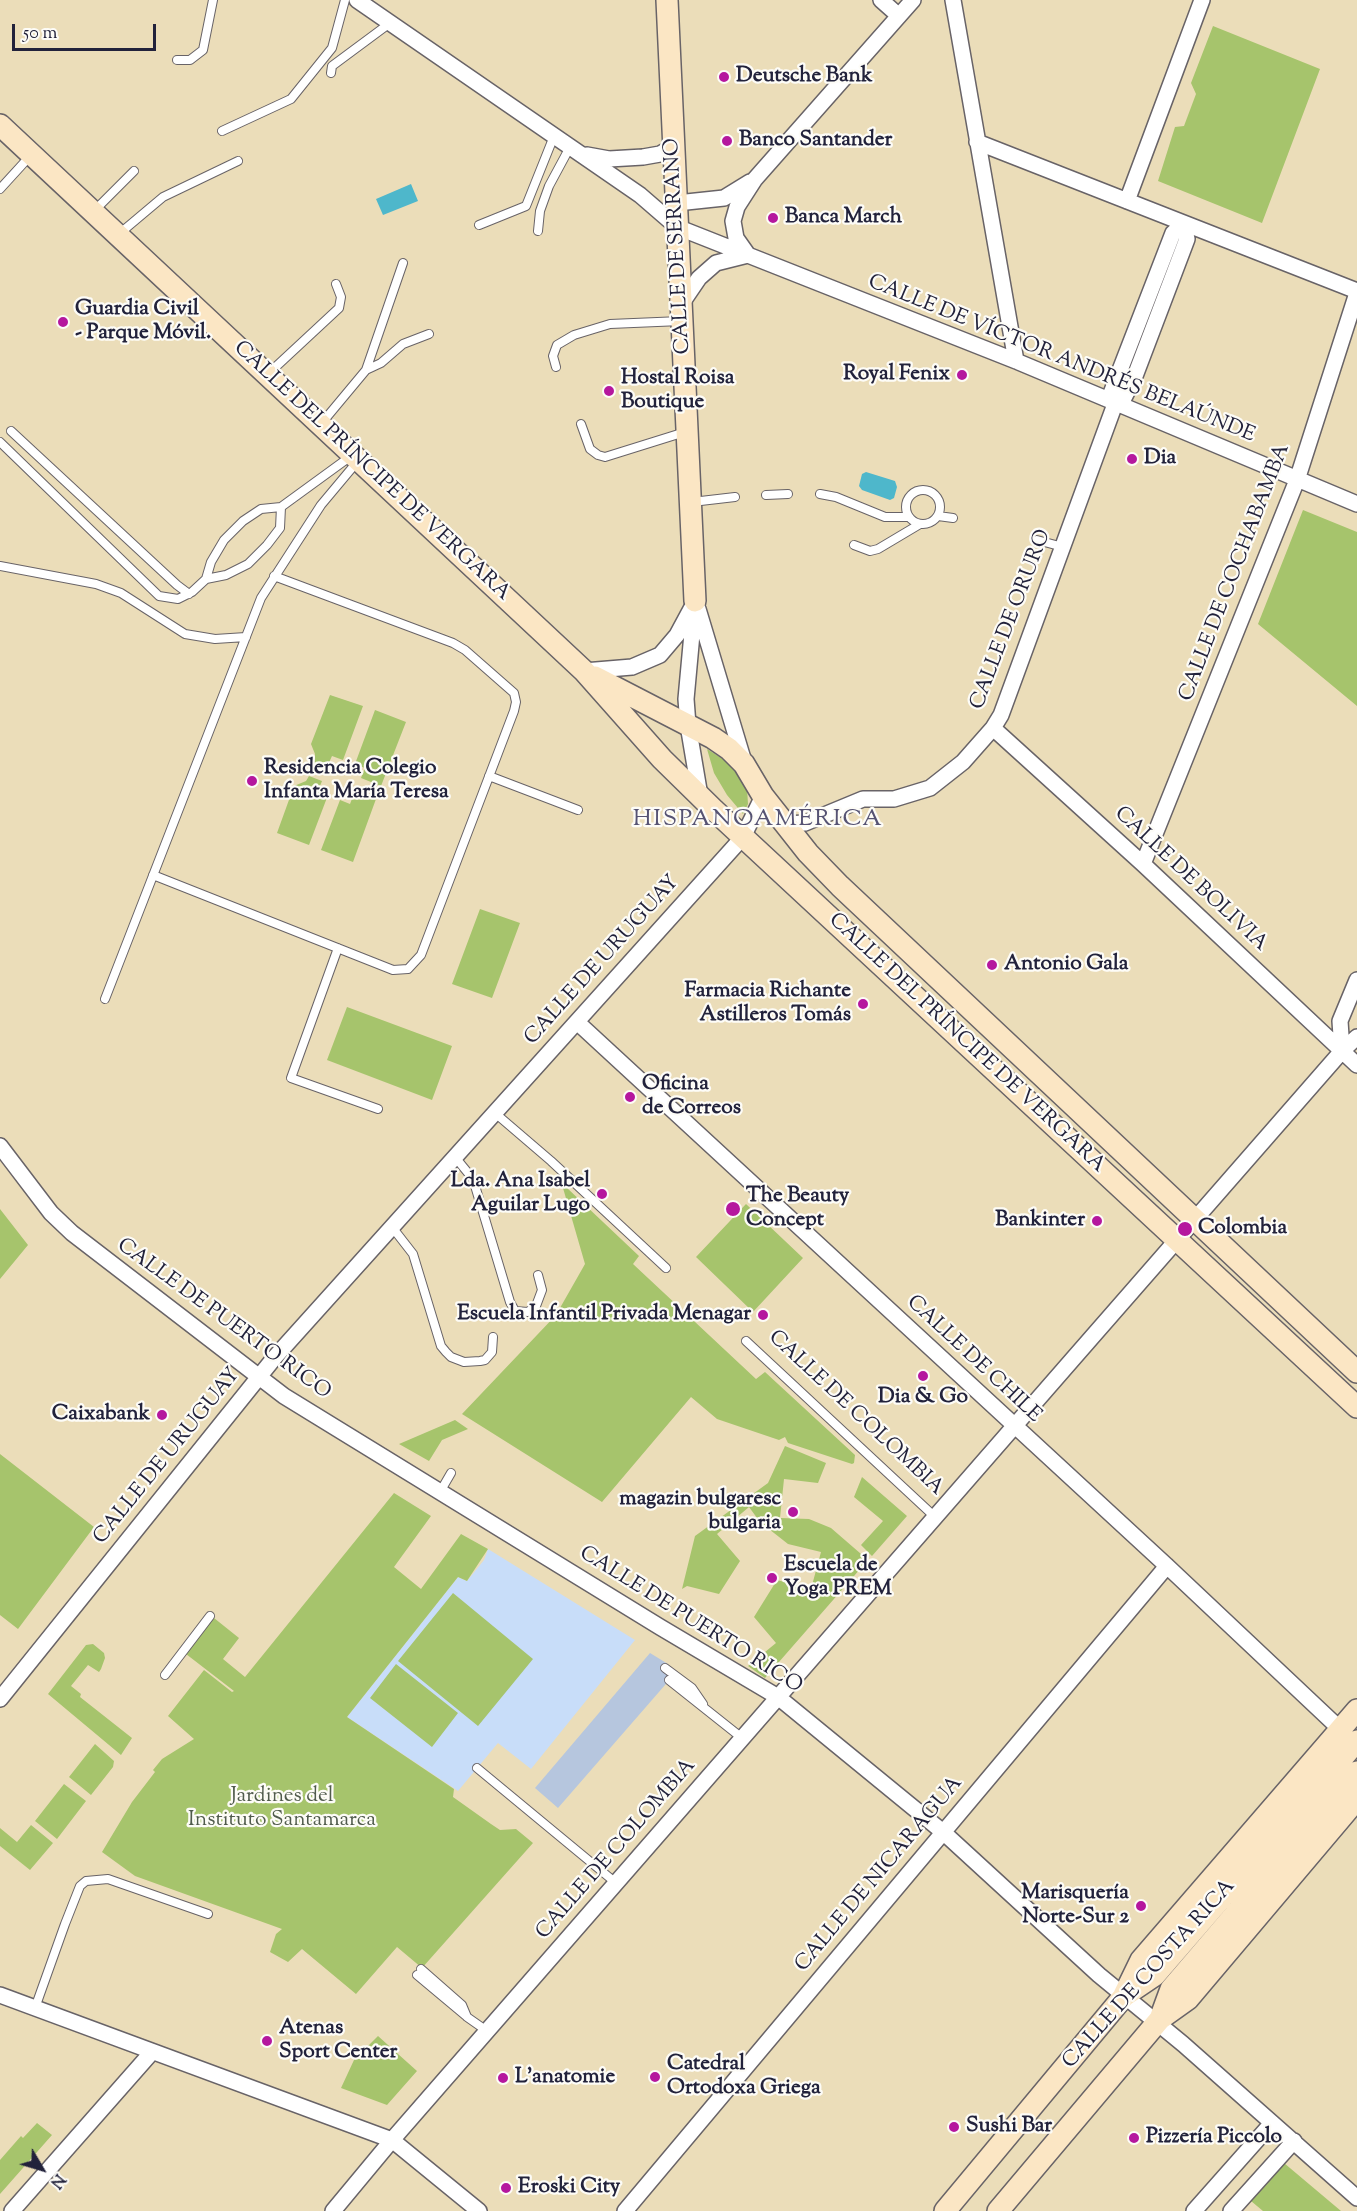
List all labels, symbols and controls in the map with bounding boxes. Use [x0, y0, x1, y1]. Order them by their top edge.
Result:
scale bar [15, 12, 159, 50]
text: 50 m [23, 21, 57, 47]
place label: Deutsche Bank [736, 64, 872, 90]
marker: Deutsche Bank [717, 70, 731, 84]
place label: Banco Santander [739, 128, 892, 154]
marker: Banco Santander [720, 134, 734, 148]
street label: CALLE DE SERRANO [661, 137, 697, 355]
place label: Banca March [785, 205, 902, 231]
marker: Banca March [766, 211, 780, 225]
street label: CALLE DE VÍCTOR ANDRÉS BELAÚNDE [864, 271, 1258, 449]
place label: Guardia Civil - Parque Móvil. [75, 297, 211, 347]
marker: Guardia Civil - Parque Móvil. [56, 315, 70, 329]
street label: CALLE DEL PRÍNCIPE DE VERGARA [227, 337, 515, 607]
place label: Royal Fenix [843, 362, 950, 388]
place label: Hostal Roisa Boutique [621, 366, 734, 416]
marker: Royal Fenix [955, 368, 969, 382]
marker: Hostal Roisa Boutique [602, 384, 616, 398]
street label: CALLE DE COCHABAMBA [1175, 441, 1297, 705]
place label: Dia [1144, 446, 1176, 472]
marker: Dia [1125, 452, 1139, 466]
street label: CALLE DE ORURO [966, 527, 1058, 713]
place label: Residencia Colegio Infanta María Teresa [264, 756, 449, 806]
marker: Residencia Colegio Infanta María Teresa [245, 774, 259, 788]
street label: CALLE DE BOLIVIA [1108, 802, 1272, 958]
district label: HISPANOAMÉRICA [633, 807, 883, 835]
street label: CALLE DE URUGUAY [520, 871, 686, 1051]
street label: CALLE DEL PRÍNCIPE DE VERGARA [822, 909, 1110, 1179]
place label: Antonio Gala [1004, 952, 1129, 978]
marker: Antonio Gala [985, 958, 999, 972]
place label: Farmacia Richante Astilleros Tomás [685, 979, 851, 1029]
marker: Farmacia Richante Astilleros Tomás [856, 997, 870, 1011]
place label: Oficina de Correos [642, 1072, 741, 1122]
marker: Oficina de Correos [623, 1090, 637, 1104]
place label: Lda. Ana Isabel Aguilar Lugo [451, 1169, 590, 1219]
place label: The Beauty Concept [746, 1184, 849, 1234]
marker: Lda. Ana Isabel Aguilar Lugo [595, 1187, 609, 1201]
marker: The Beauty Concept [724, 1200, 742, 1218]
place label: Bankinter [995, 1208, 1085, 1234]
marker: Bankinter [1090, 1214, 1104, 1228]
place label: Colombia [1198, 1216, 1287, 1242]
marker: Colombia [1176, 1220, 1194, 1238]
street label: CALLE DE PUERTO RICO [111, 1234, 335, 1406]
street label: CALLE DE CHILE [900, 1291, 1046, 1429]
place label: Escuela Infantil Privada Menagar [457, 1302, 751, 1328]
marker: Escuela Infantil Privada Menagar [756, 1308, 770, 1322]
street label: CALLE DE COLOMBIA [762, 1326, 948, 1502]
street label: CALLE DE URUGUAY [89, 1364, 247, 1550]
marker: Dia & Go [916, 1369, 930, 1383]
place label: Dia & Go [878, 1385, 968, 1411]
place label: Caixabank [52, 1402, 150, 1428]
marker: Caixabank [155, 1408, 169, 1422]
place label: magazin bulgaresc bulgaria [619, 1487, 781, 1537]
marker: magazin bulgaresc bulgaria [786, 1505, 800, 1519]
street label: CALLE DE PUERTO RICO [574, 1542, 806, 1700]
place label: Escuela de Yoga PREM [784, 1553, 892, 1603]
marker: Escuela de Yoga PREM [765, 1571, 779, 1585]
street label: CALLE DE COLOMBIA [532, 1755, 702, 1945]
street label: CALLE DE NICARAGUA [791, 1772, 969, 1978]
park label: Jardines del Instituto Santamarca [188, 1784, 376, 1834]
street label: CALLE DE COSTA RICA [1058, 1875, 1242, 2075]
place label: Marisquería Norte-Sur 2 [1021, 1881, 1129, 1931]
marker: Marisquería Norte-Sur 2 [1134, 1899, 1148, 1913]
place label: Atenas Sport Center [279, 2016, 397, 2066]
marker: Atenas Sport Center [260, 2034, 274, 2048]
place label: Catedral Ortodoxa Griega [667, 2052, 821, 2102]
place label: L'anatomie [515, 2065, 615, 2091]
marker: Catedral Ortodoxa Griega [648, 2070, 662, 2084]
marker: L'anatomie [496, 2071, 510, 2085]
place label: Sushi Bar [966, 2114, 1052, 2140]
marker: Sushi Bar [947, 2120, 961, 2134]
place label: Pizzería Piccolo [1146, 2125, 1282, 2151]
marker: Pizzería Piccolo [1127, 2131, 1141, 2145]
north arrow [12, 2139, 72, 2199]
text: N [44, 2168, 70, 2193]
place label: Eroski City [518, 2175, 620, 2201]
marker: Eroski City [499, 2181, 513, 2195]

